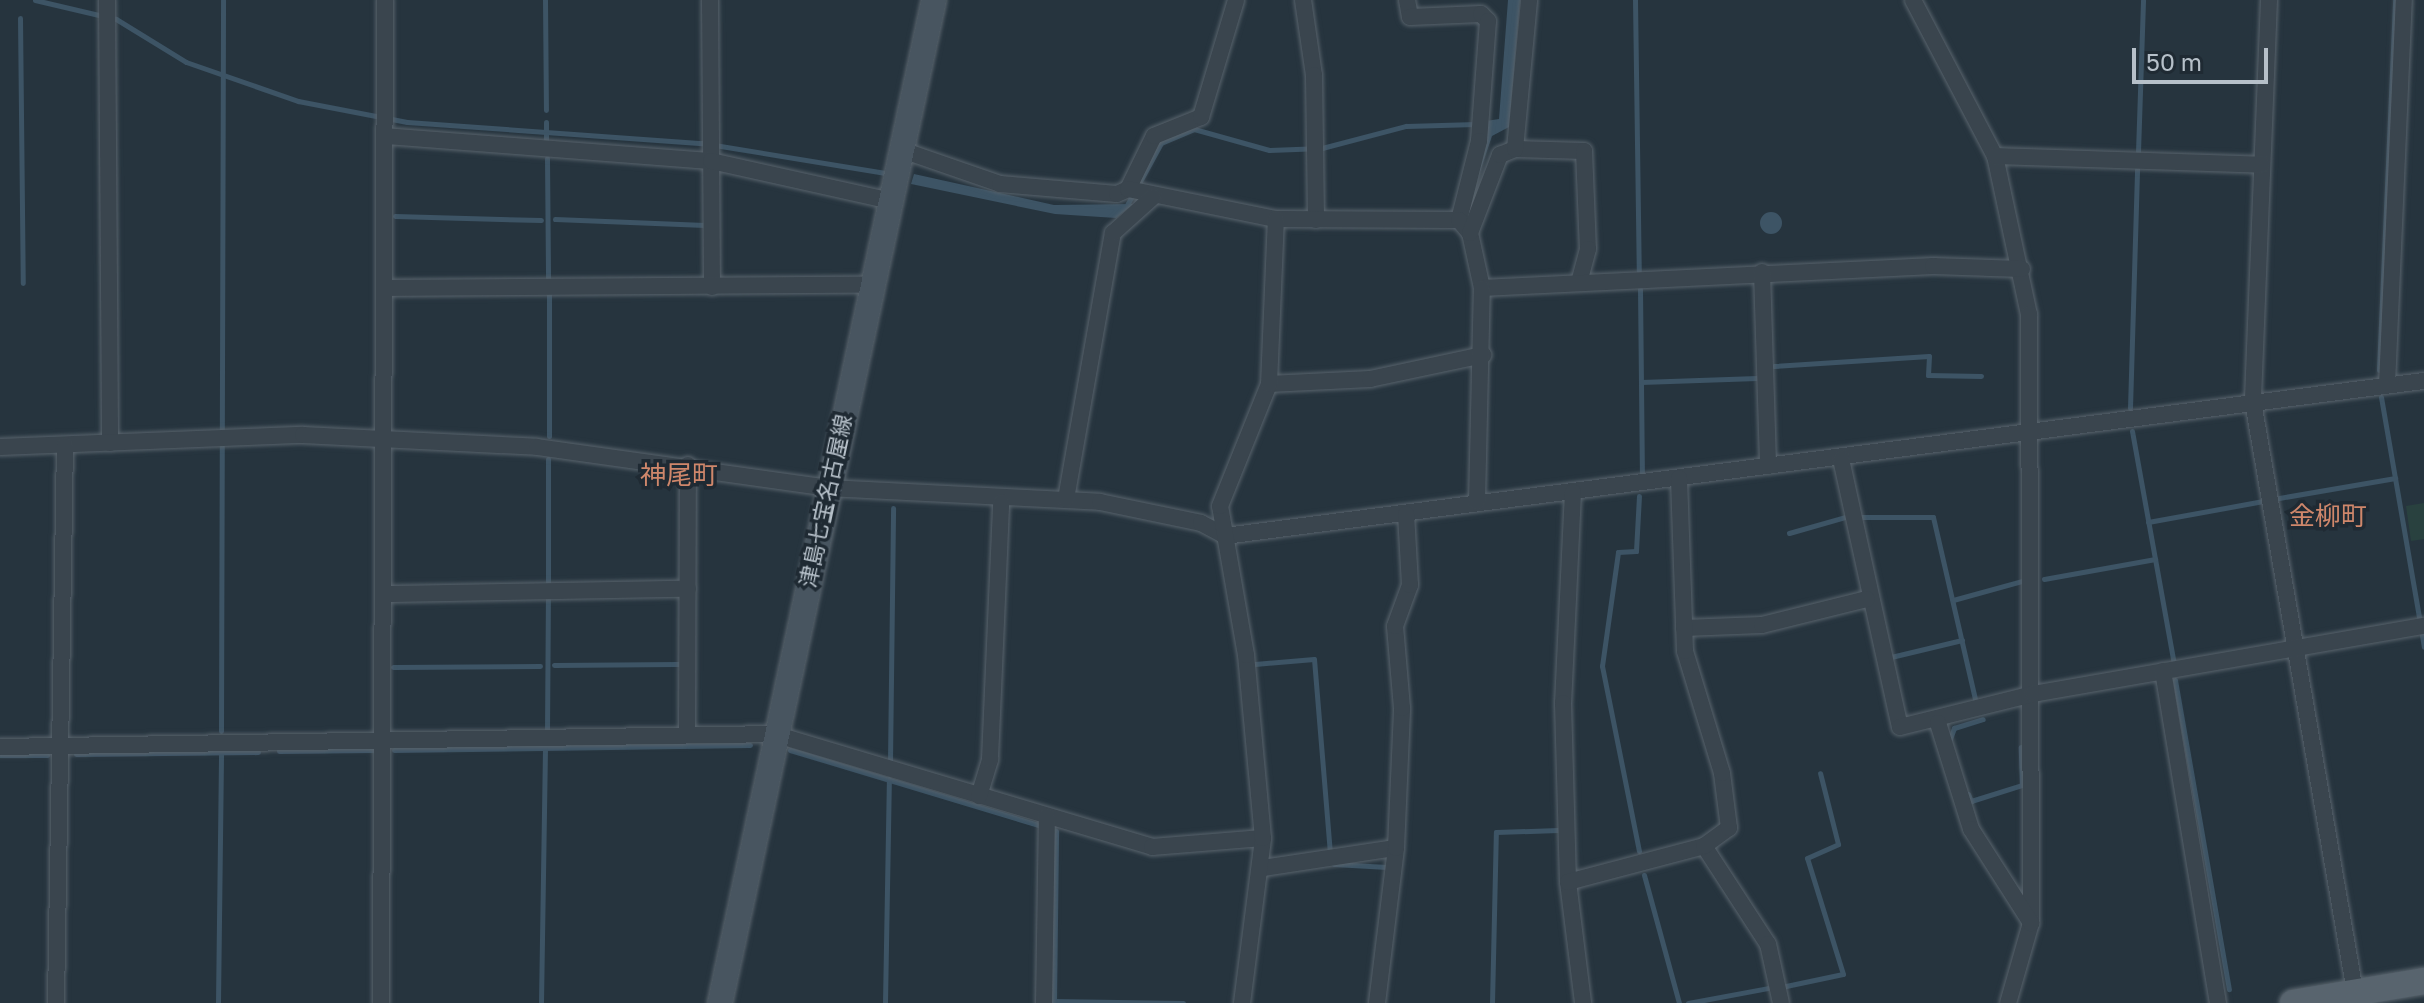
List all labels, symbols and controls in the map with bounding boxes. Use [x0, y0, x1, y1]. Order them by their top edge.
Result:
scale bar [2136, 32, 2272, 82]
text: 50 m [2146, 47, 2202, 76]
street label: 津島七宝名古屋線 [794, 412, 856, 590]
district label: 神尾町 [640, 459, 718, 491]
district label: 金柳町 [2289, 500, 2367, 532]

